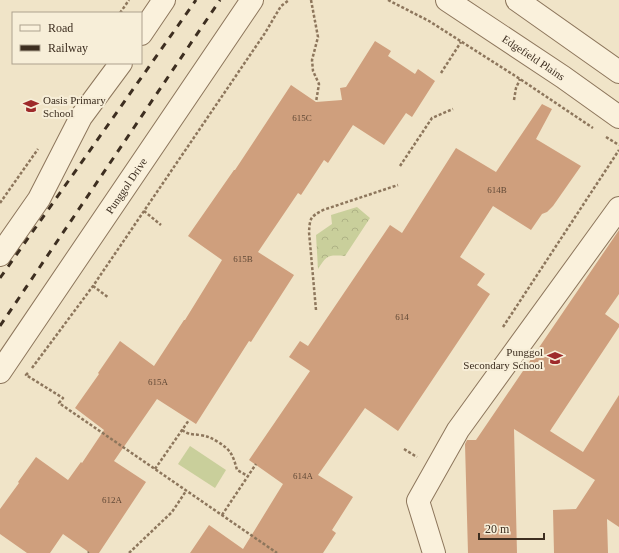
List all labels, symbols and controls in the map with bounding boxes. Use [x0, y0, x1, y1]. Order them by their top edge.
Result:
legend [12, 12, 142, 64]
text: Road [48, 21, 73, 35]
street label: Edgefield Plains [500, 32, 567, 83]
text: Railway [48, 41, 88, 55]
place label: Oasis Primary School [43, 94, 106, 119]
school or university icon: Oasis Primary School [22, 97, 40, 115]
house number: 615C [292, 113, 312, 123]
street label: Punggol Drive [103, 156, 149, 216]
house number: 614B [487, 185, 507, 195]
house number: 615B [233, 254, 253, 264]
house number: 614 [395, 312, 409, 322]
place label: Punggol Secondary School [463, 346, 543, 371]
school or university icon: Punggol Secondary School [546, 349, 564, 367]
house number: 615A [148, 377, 169, 387]
house number: 614A [293, 471, 314, 481]
house number: 612A [102, 495, 123, 505]
scale bar [479, 515, 544, 541]
text: 20 m [485, 522, 510, 536]

